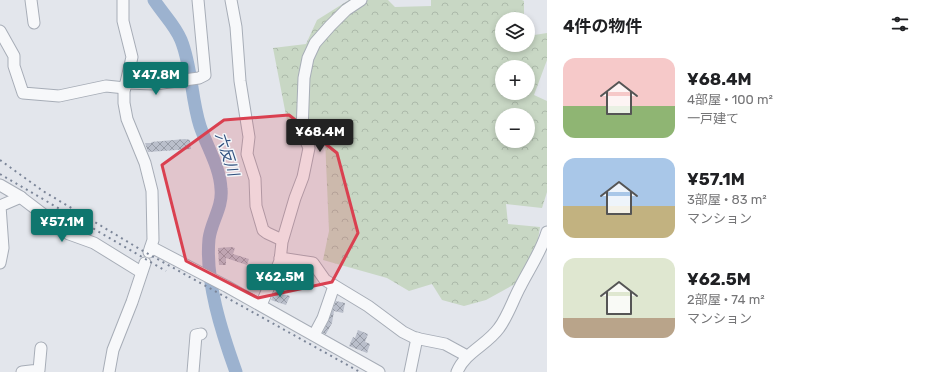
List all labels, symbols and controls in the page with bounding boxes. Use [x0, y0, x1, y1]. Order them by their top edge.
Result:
map controls [495, 12, 535, 148]
button: layers [495, 12, 535, 52]
icon: filters [889, 13, 911, 35]
text: 4件の物件 [563, 16, 643, 36]
button: + [495, 60, 535, 100]
pin: ¥47.8M [123, 62, 189, 96]
text: ¥47.8M [132, 67, 180, 82]
text: ¥68.4M [687, 69, 752, 89]
icon: home [595, 74, 643, 122]
text: 4部屋 · 100 m² [687, 92, 773, 107]
button: − [495, 108, 535, 148]
text: 一戸建て [687, 111, 739, 126]
pin: ¥68.4M [287, 119, 353, 153]
text: ¥68.4M [295, 124, 345, 139]
water label: 六反川 [211, 130, 243, 180]
text: ¥57.1M [687, 169, 745, 189]
icon: home [595, 174, 643, 222]
text: 3部屋 · 83 m² [687, 192, 767, 207]
pin: ¥57.1M [29, 209, 95, 243]
text: マンション [687, 211, 752, 226]
text: ¥57.1M [40, 214, 84, 229]
pin: ¥62.5M [247, 264, 313, 298]
text: ¥62.5M [256, 269, 304, 284]
text: ¥62.5M [687, 269, 751, 289]
icon: home [595, 274, 643, 322]
text: 2部屋 · 74 m² [687, 292, 765, 307]
text: マンション [687, 311, 752, 326]

